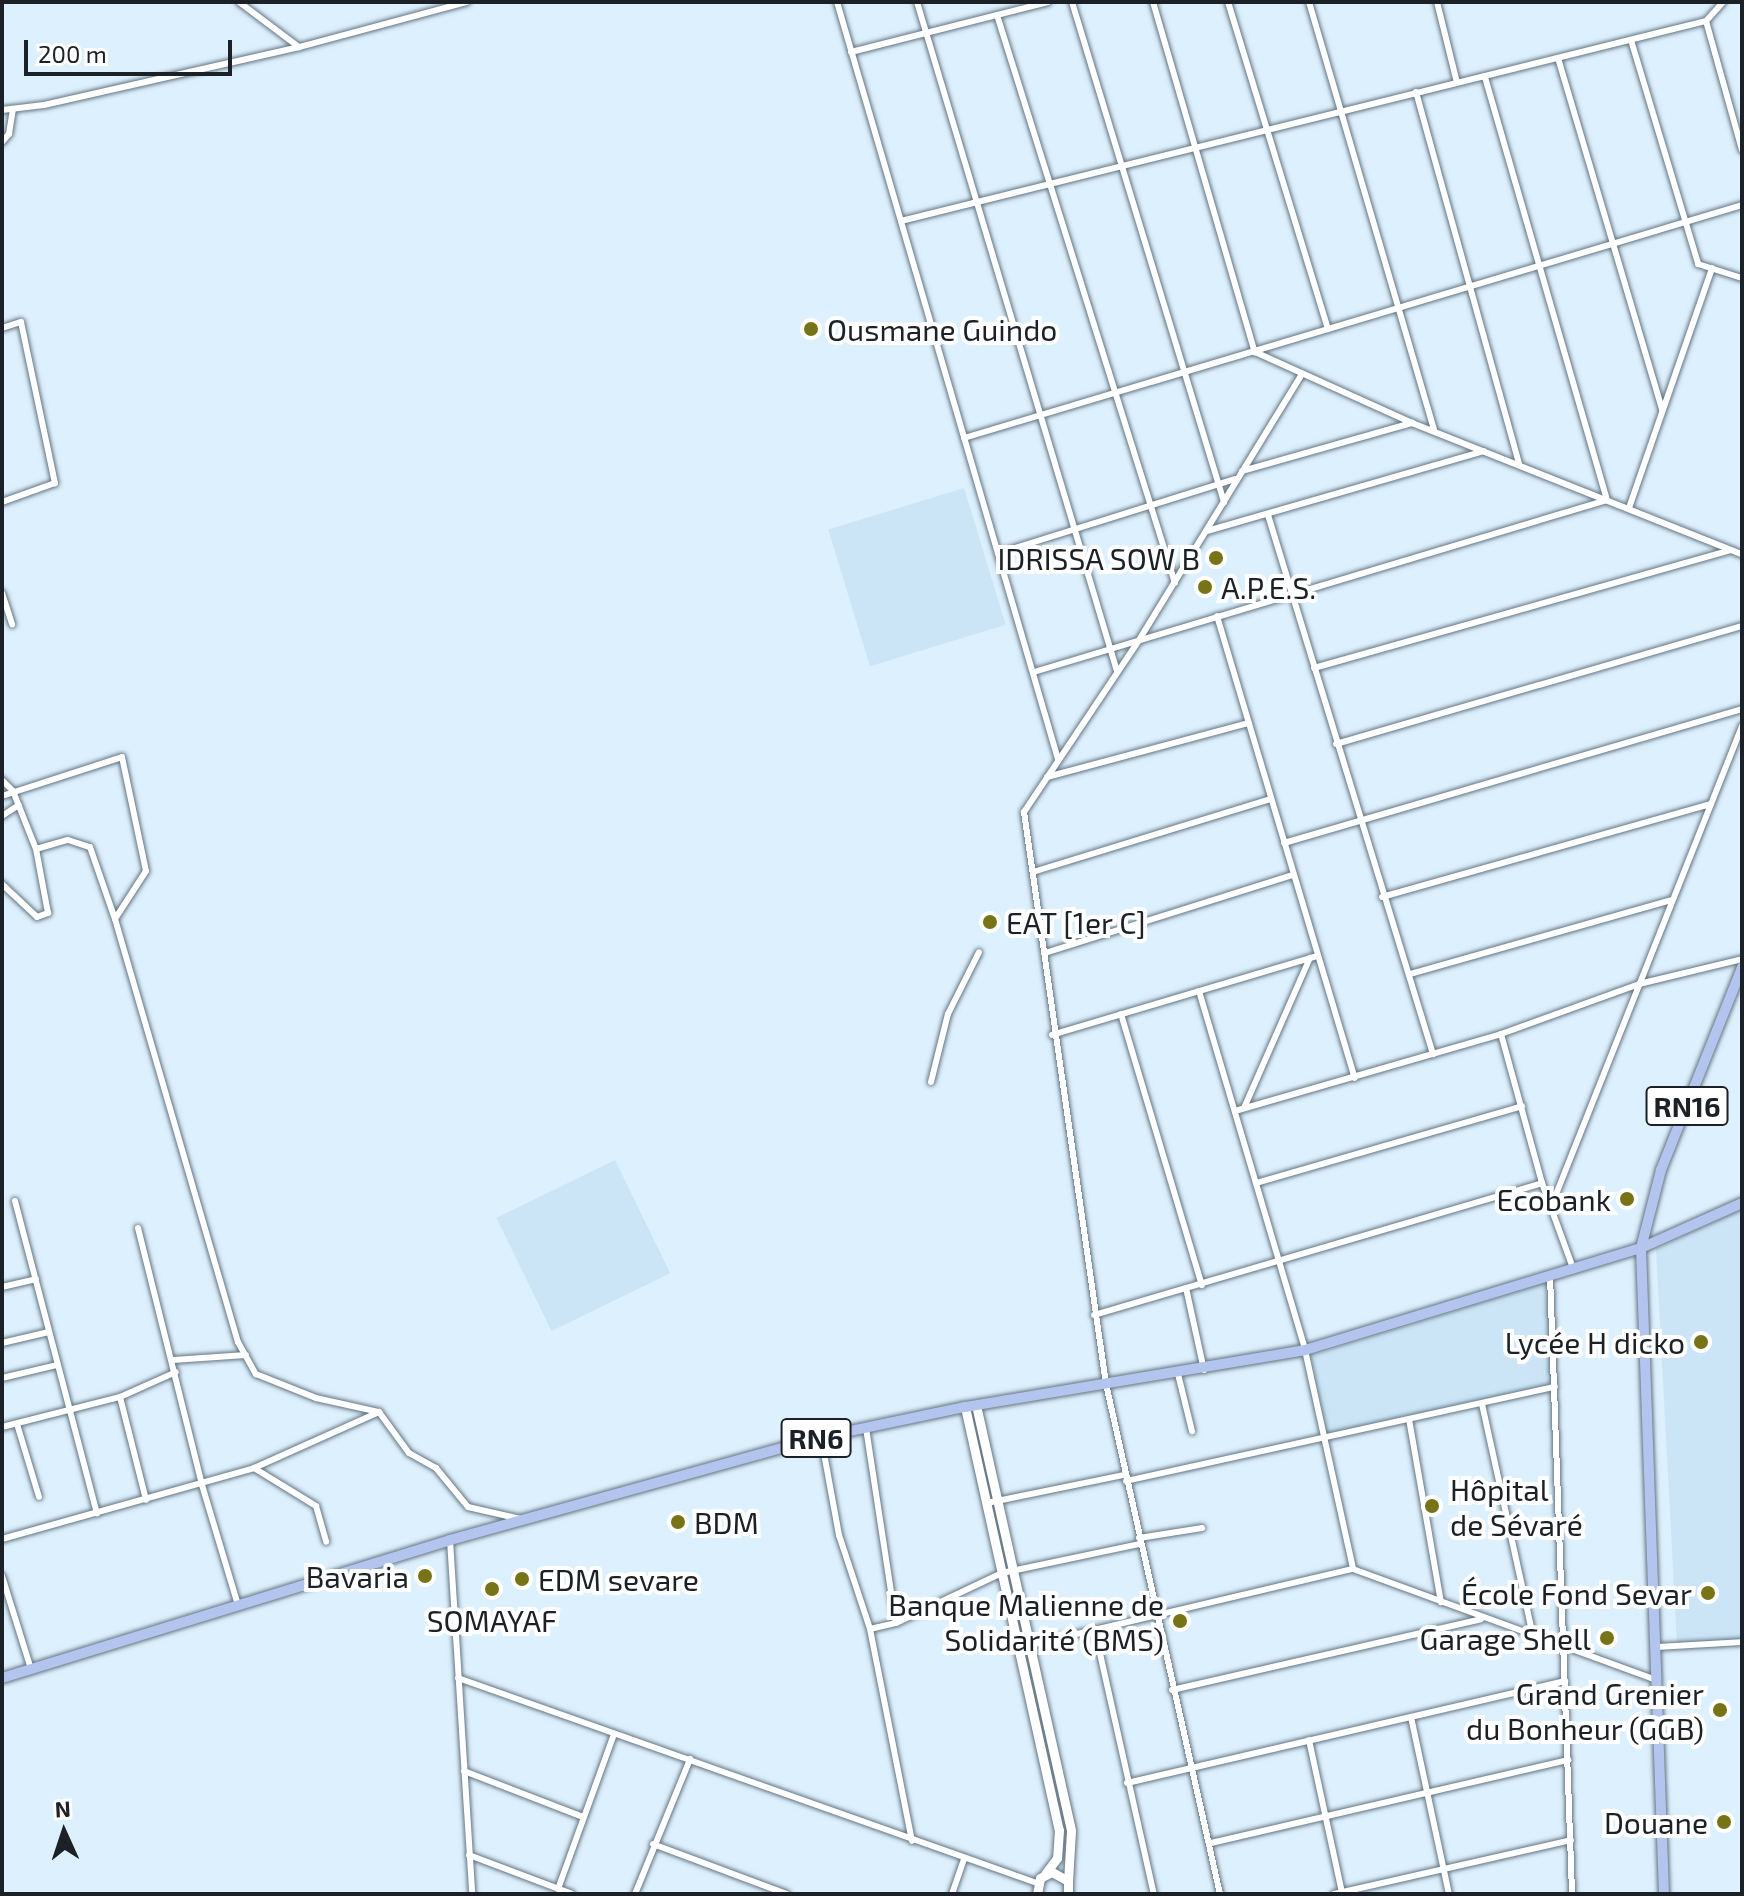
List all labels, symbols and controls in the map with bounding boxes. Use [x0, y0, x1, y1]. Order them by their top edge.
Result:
scale bar [28, 24, 236, 74]
text: 200 m [38, 39, 107, 68]
place label: Ousmane Guindo [827, 311, 1057, 347]
marker: Ousmane Guindo [802, 320, 820, 338]
place label: IDRISSA SOW B [996, 540, 1200, 576]
marker: IDRISSA SOW B [1207, 549, 1225, 567]
place label: A.P.E.S. [1221, 569, 1316, 605]
marker: A.P.E.S. [1196, 578, 1214, 596]
place label: EAT [1er C] [1006, 904, 1147, 940]
marker: EAT [1er C] [981, 913, 999, 931]
road number: RN16 [1645, 1082, 1729, 1130]
place label: Ecobank [1496, 1181, 1611, 1217]
marker: Ecobank [1618, 1190, 1636, 1208]
place label: Lycée H dicko [1505, 1324, 1685, 1360]
marker: Lycée H dicko [1692, 1333, 1710, 1351]
road number: RN6 [780, 1414, 852, 1462]
place label: Hôpital de Sévaré [1450, 1471, 1583, 1542]
marker: Hôpital de Sévaré [1421, 1495, 1443, 1517]
place label: BDM [694, 1504, 759, 1540]
marker: BDM [669, 1513, 687, 1531]
place label: Bavaria [306, 1558, 409, 1594]
place label: EDM sevare [538, 1561, 699, 1597]
marker: Bavaria [416, 1567, 434, 1585]
marker: EDM sevare [513, 1570, 531, 1588]
place label: École Fond Sevar [1461, 1575, 1692, 1611]
marker: SOMAYAF [483, 1580, 501, 1598]
marker: École Fond Sevar [1699, 1584, 1717, 1602]
place label: Banque Malienne de Solidarité (BMS) [888, 1586, 1164, 1656]
place label: SOMAYAF [427, 1602, 557, 1638]
marker: Banque Malienne de Solidarité (BMS) [1171, 1612, 1189, 1630]
place label: Garage Shell [1420, 1620, 1591, 1656]
marker: Garage Shell [1598, 1629, 1616, 1647]
place label: Grand Grenier du Bonheur (GGB) [1465, 1675, 1704, 1746]
marker: Grand Grenier du Bonheur (GGB) [1711, 1701, 1729, 1719]
north arrow [24, 1792, 104, 1872]
text: N [54, 1795, 71, 1821]
place label: Douane [1604, 1804, 1708, 1840]
marker: Douane [1715, 1813, 1733, 1831]

